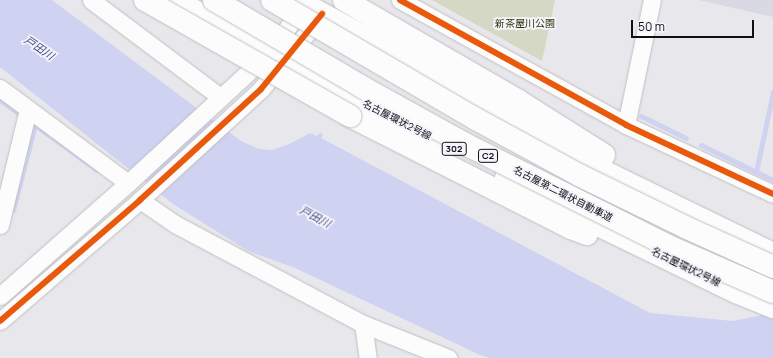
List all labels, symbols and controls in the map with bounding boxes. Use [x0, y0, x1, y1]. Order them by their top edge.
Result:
scale bar [633, 12, 756, 38]
park label: 新茶屋川公園 [495, 18, 555, 30]
text: 50 m [638, 18, 665, 35]
water label: 戸田川 [22, 33, 56, 63]
street label: 名古屋環状2号線 [361, 97, 433, 143]
road number: 302 [441, 142, 467, 156]
road number: C2 [477, 149, 499, 163]
street label: 名古屋第二環状自動車道 [511, 164, 615, 224]
water label: 戸田川 [297, 203, 333, 231]
street label: 名古屋環状2号線 [649, 245, 723, 289]

